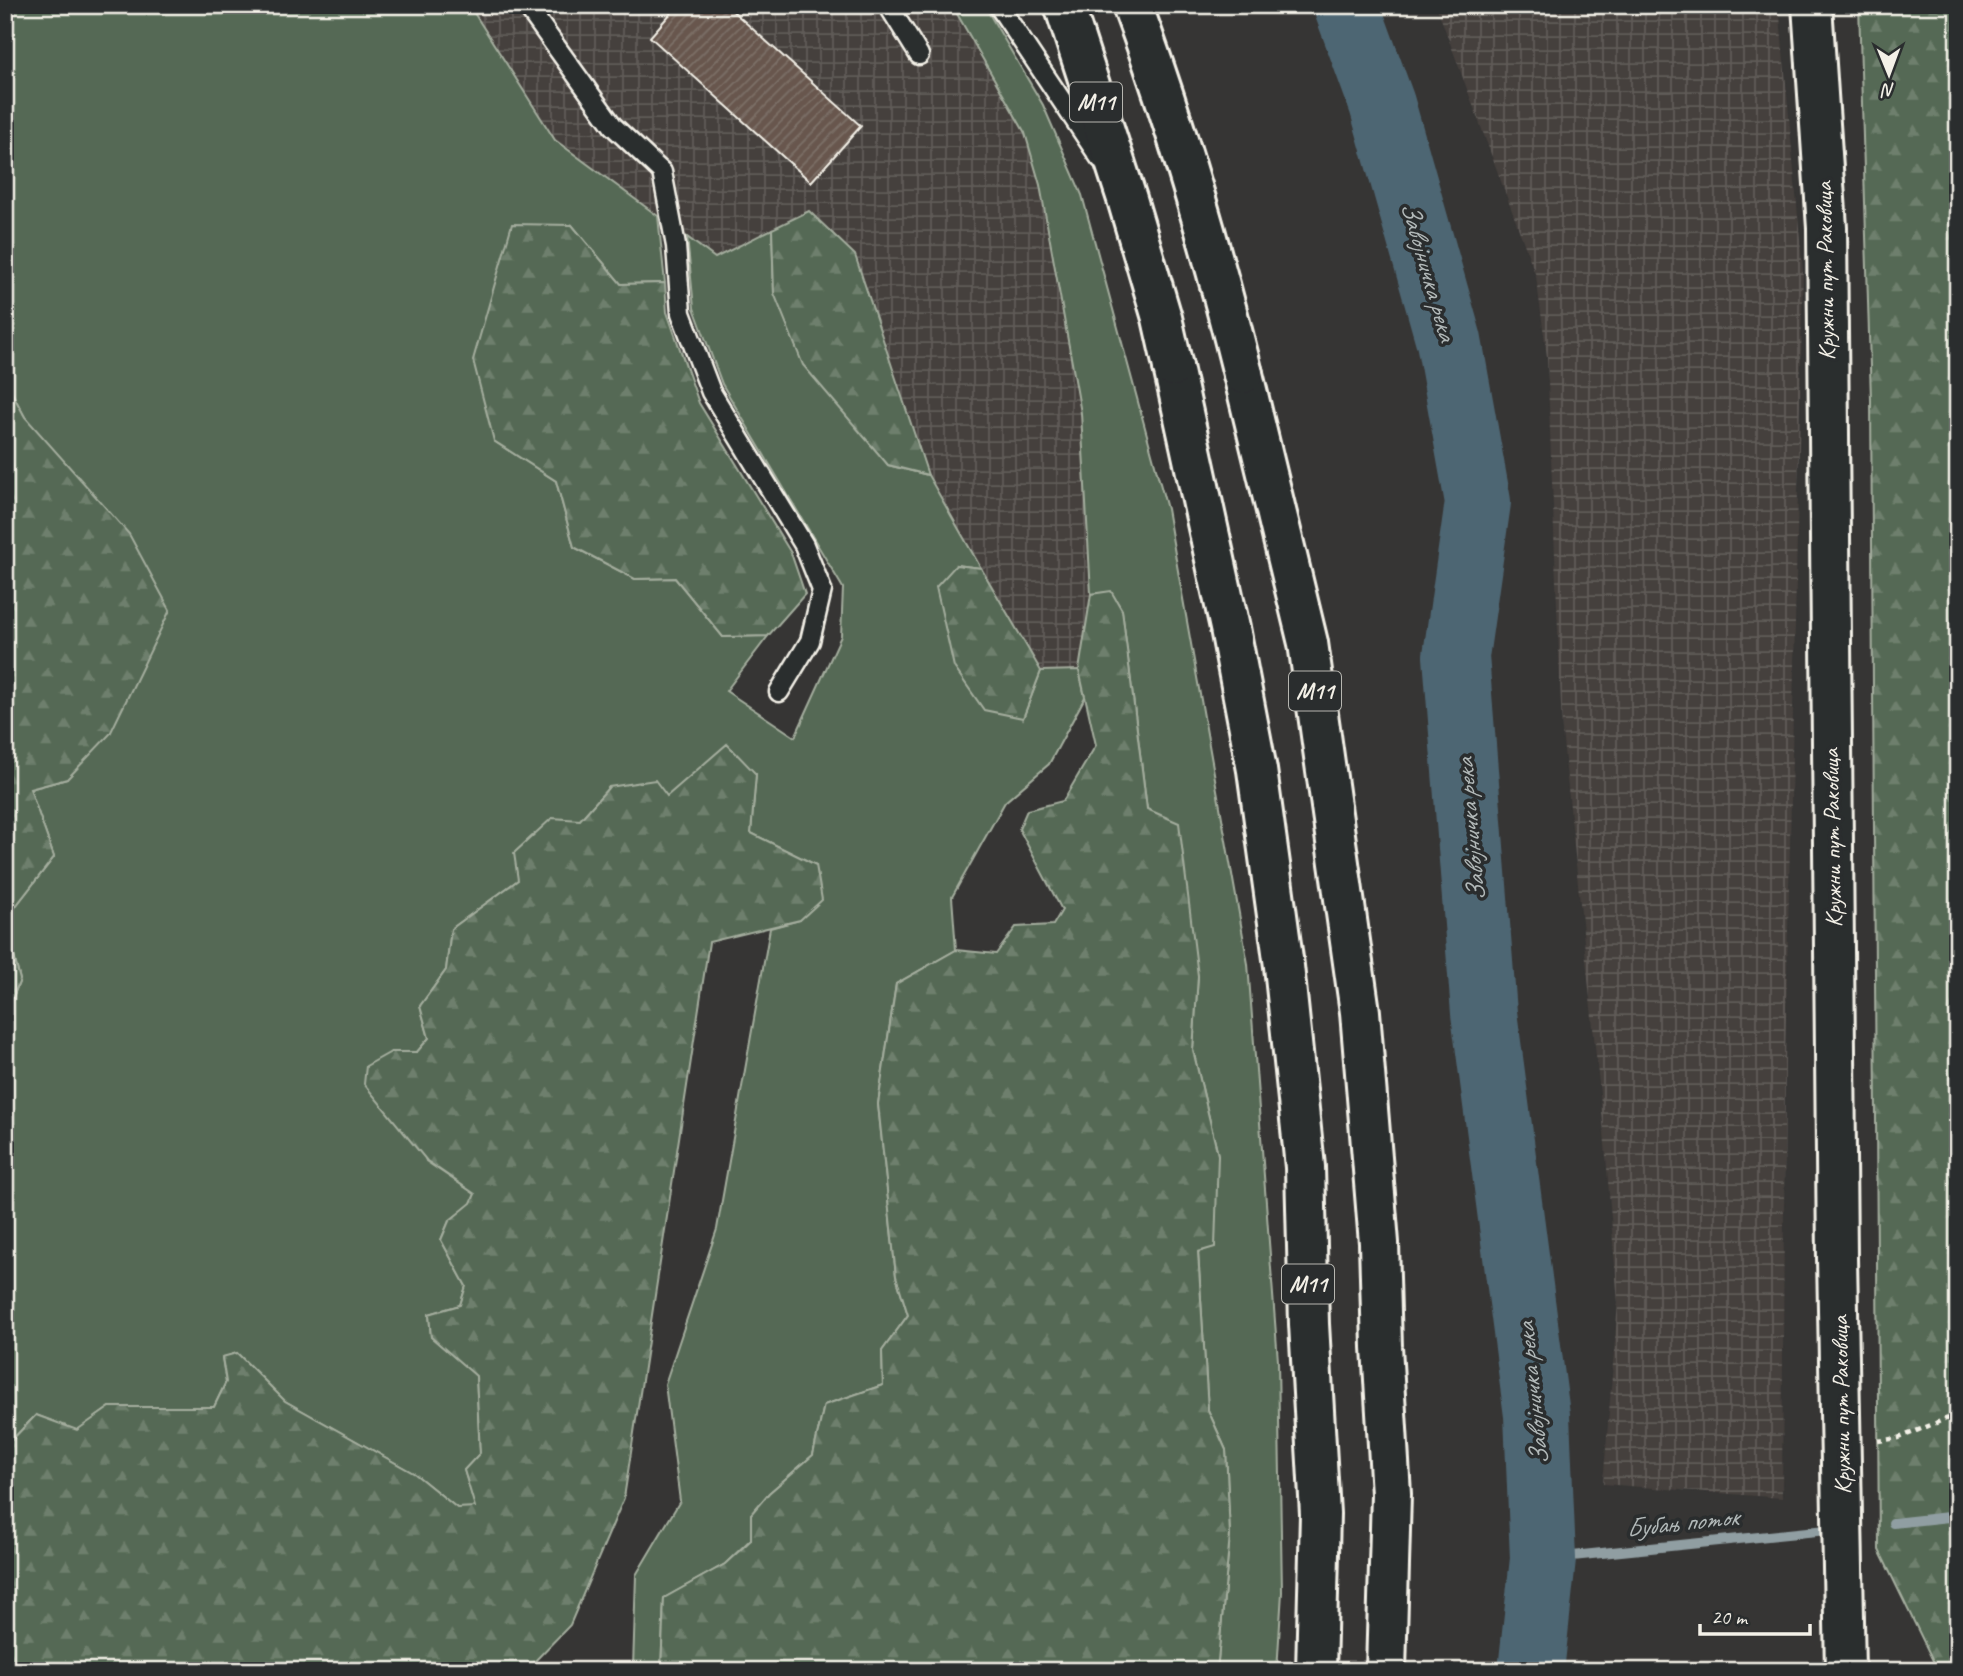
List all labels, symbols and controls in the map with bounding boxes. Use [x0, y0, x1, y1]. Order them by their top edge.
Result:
north arrow [1854, 38, 1924, 108]
text: N [1880, 78, 1895, 102]
road number: M11 [1070, 82, 1122, 122]
street label: Кружни пут Раковица [1808, 180, 1842, 361]
water label: Завојничка река [1393, 198, 1465, 347]
road number: M11 [1289, 671, 1341, 710]
street label: Кружни пут Раковица [1815, 747, 1849, 928]
water label: Завојничка река [1448, 755, 1493, 903]
road number: M11 [1282, 1264, 1334, 1303]
street label: Кружни пут Раковица [1824, 1314, 1858, 1495]
water label: Завојничка река [1508, 1318, 1556, 1467]
water label: Бубањ поток [1624, 1500, 1744, 1545]
scale bar [1700, 1592, 1811, 1636]
text: 20 m [1711, 1604, 1749, 1630]

